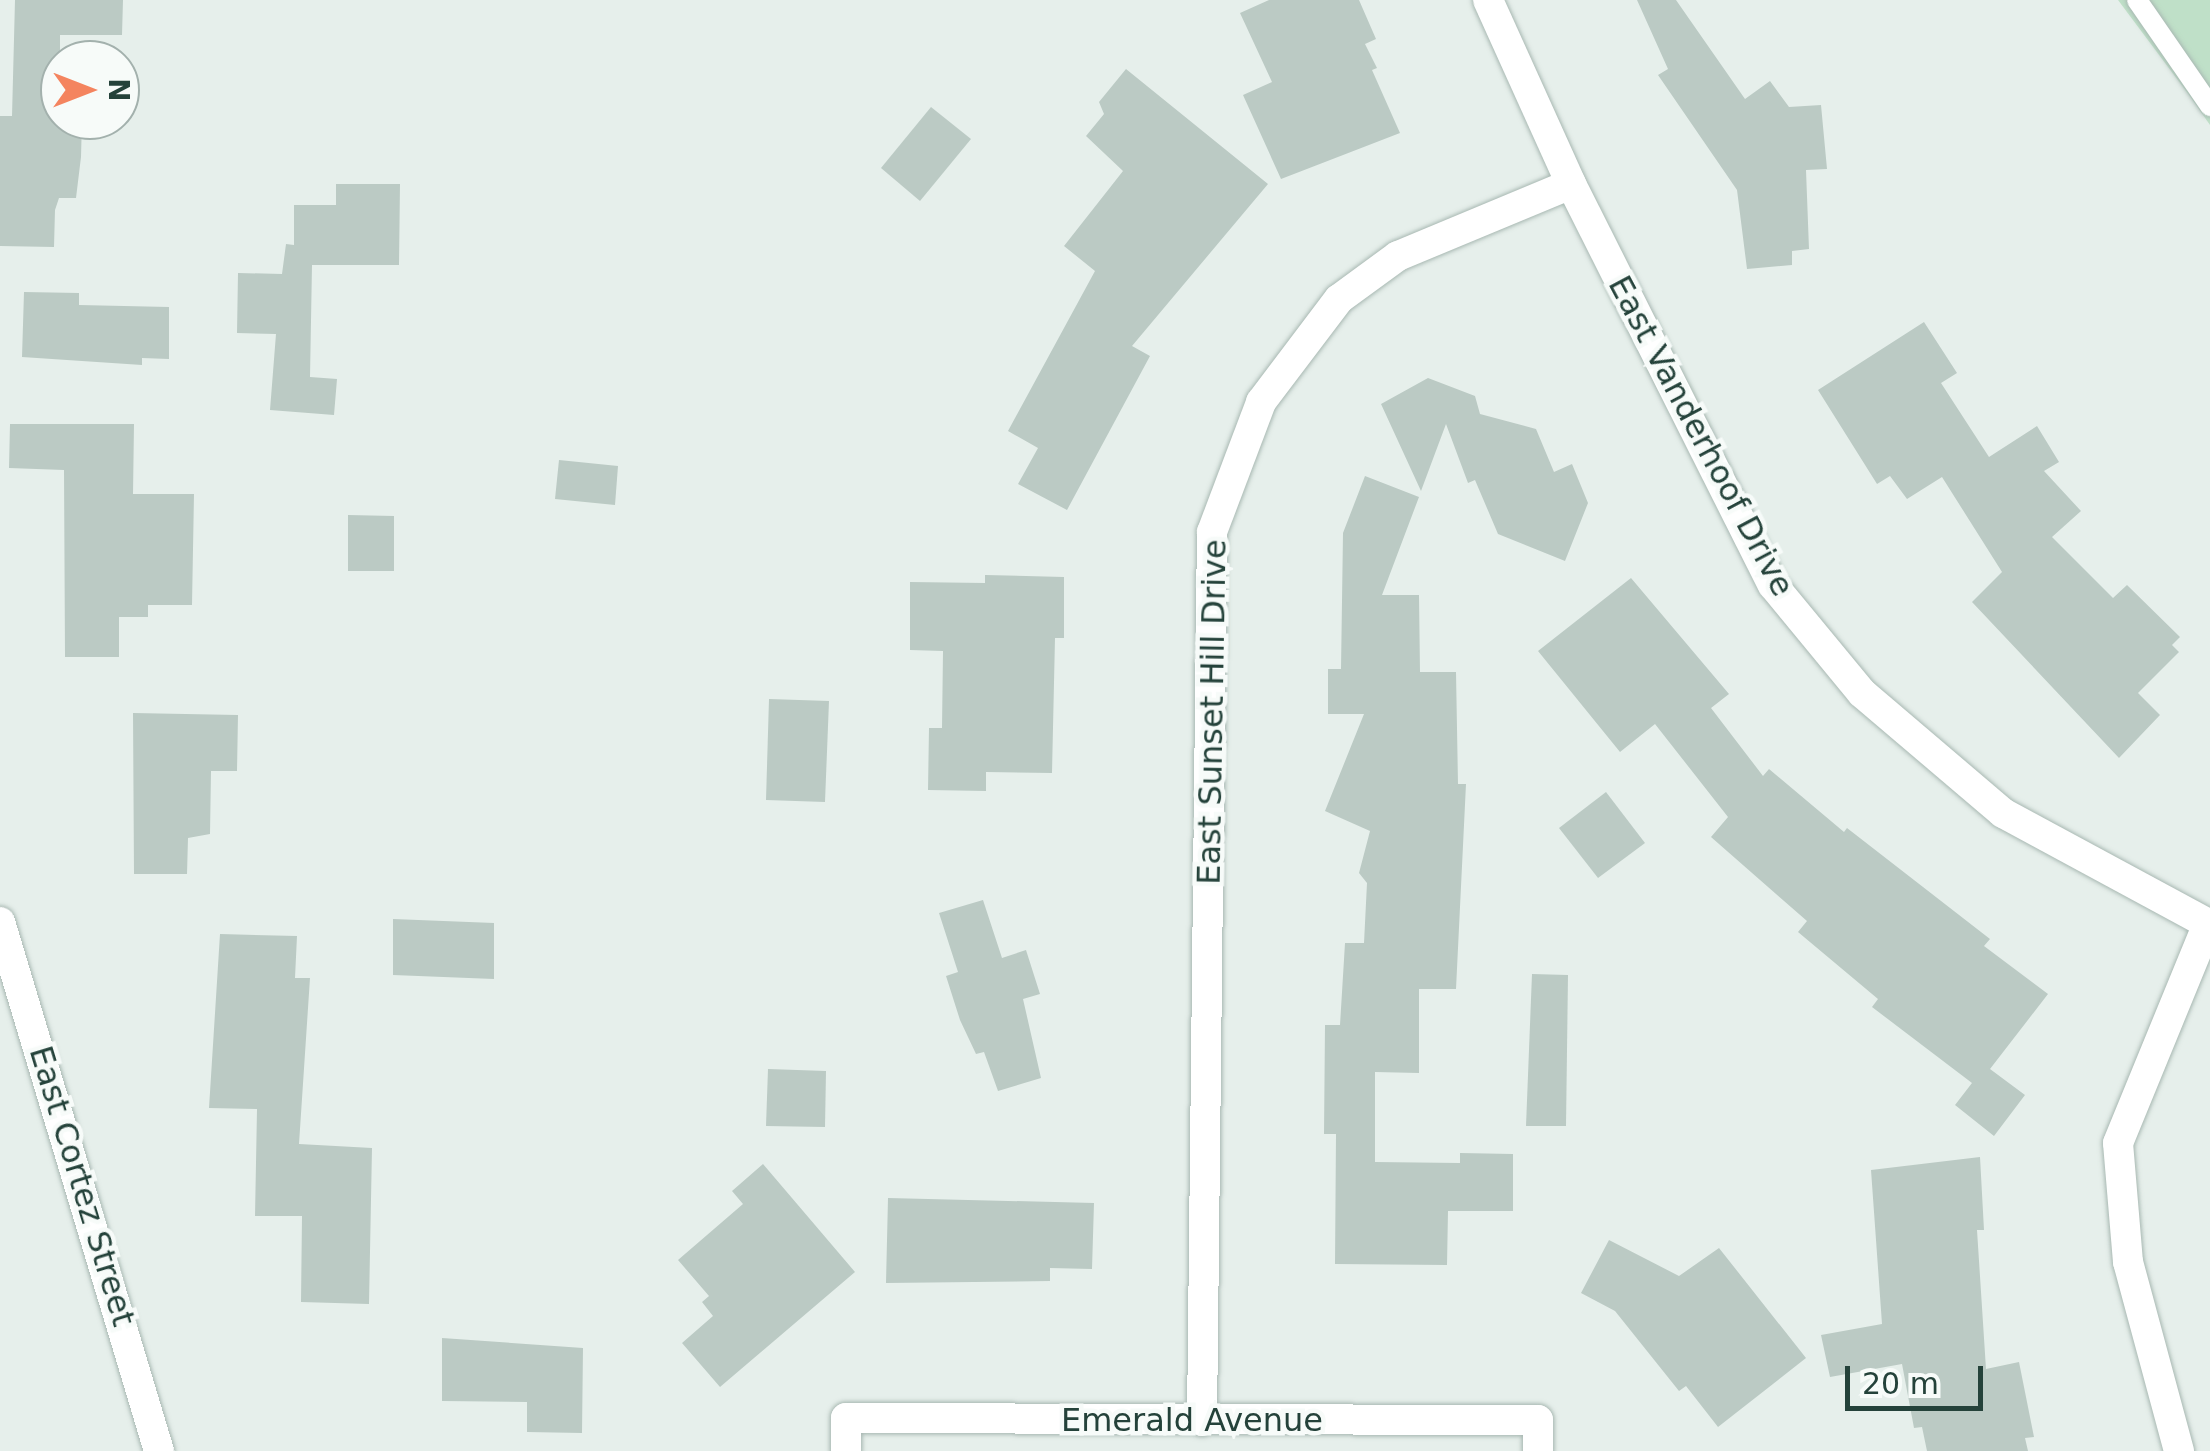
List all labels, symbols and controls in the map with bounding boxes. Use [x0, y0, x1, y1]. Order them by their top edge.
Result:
north arrow [40, 40, 140, 140]
text: N [102, 78, 135, 102]
street label: East Vanderhoof Drive [1600, 269, 1802, 603]
street label: East Sunset Hill Drive [1190, 539, 1234, 885]
street label: East Cortez Street [21, 1041, 143, 1331]
scale bar [1850, 1346, 1988, 1408]
text: 20 m [1862, 1366, 1939, 1401]
street label: Emerald Avenue [1061, 1401, 1323, 1439]

